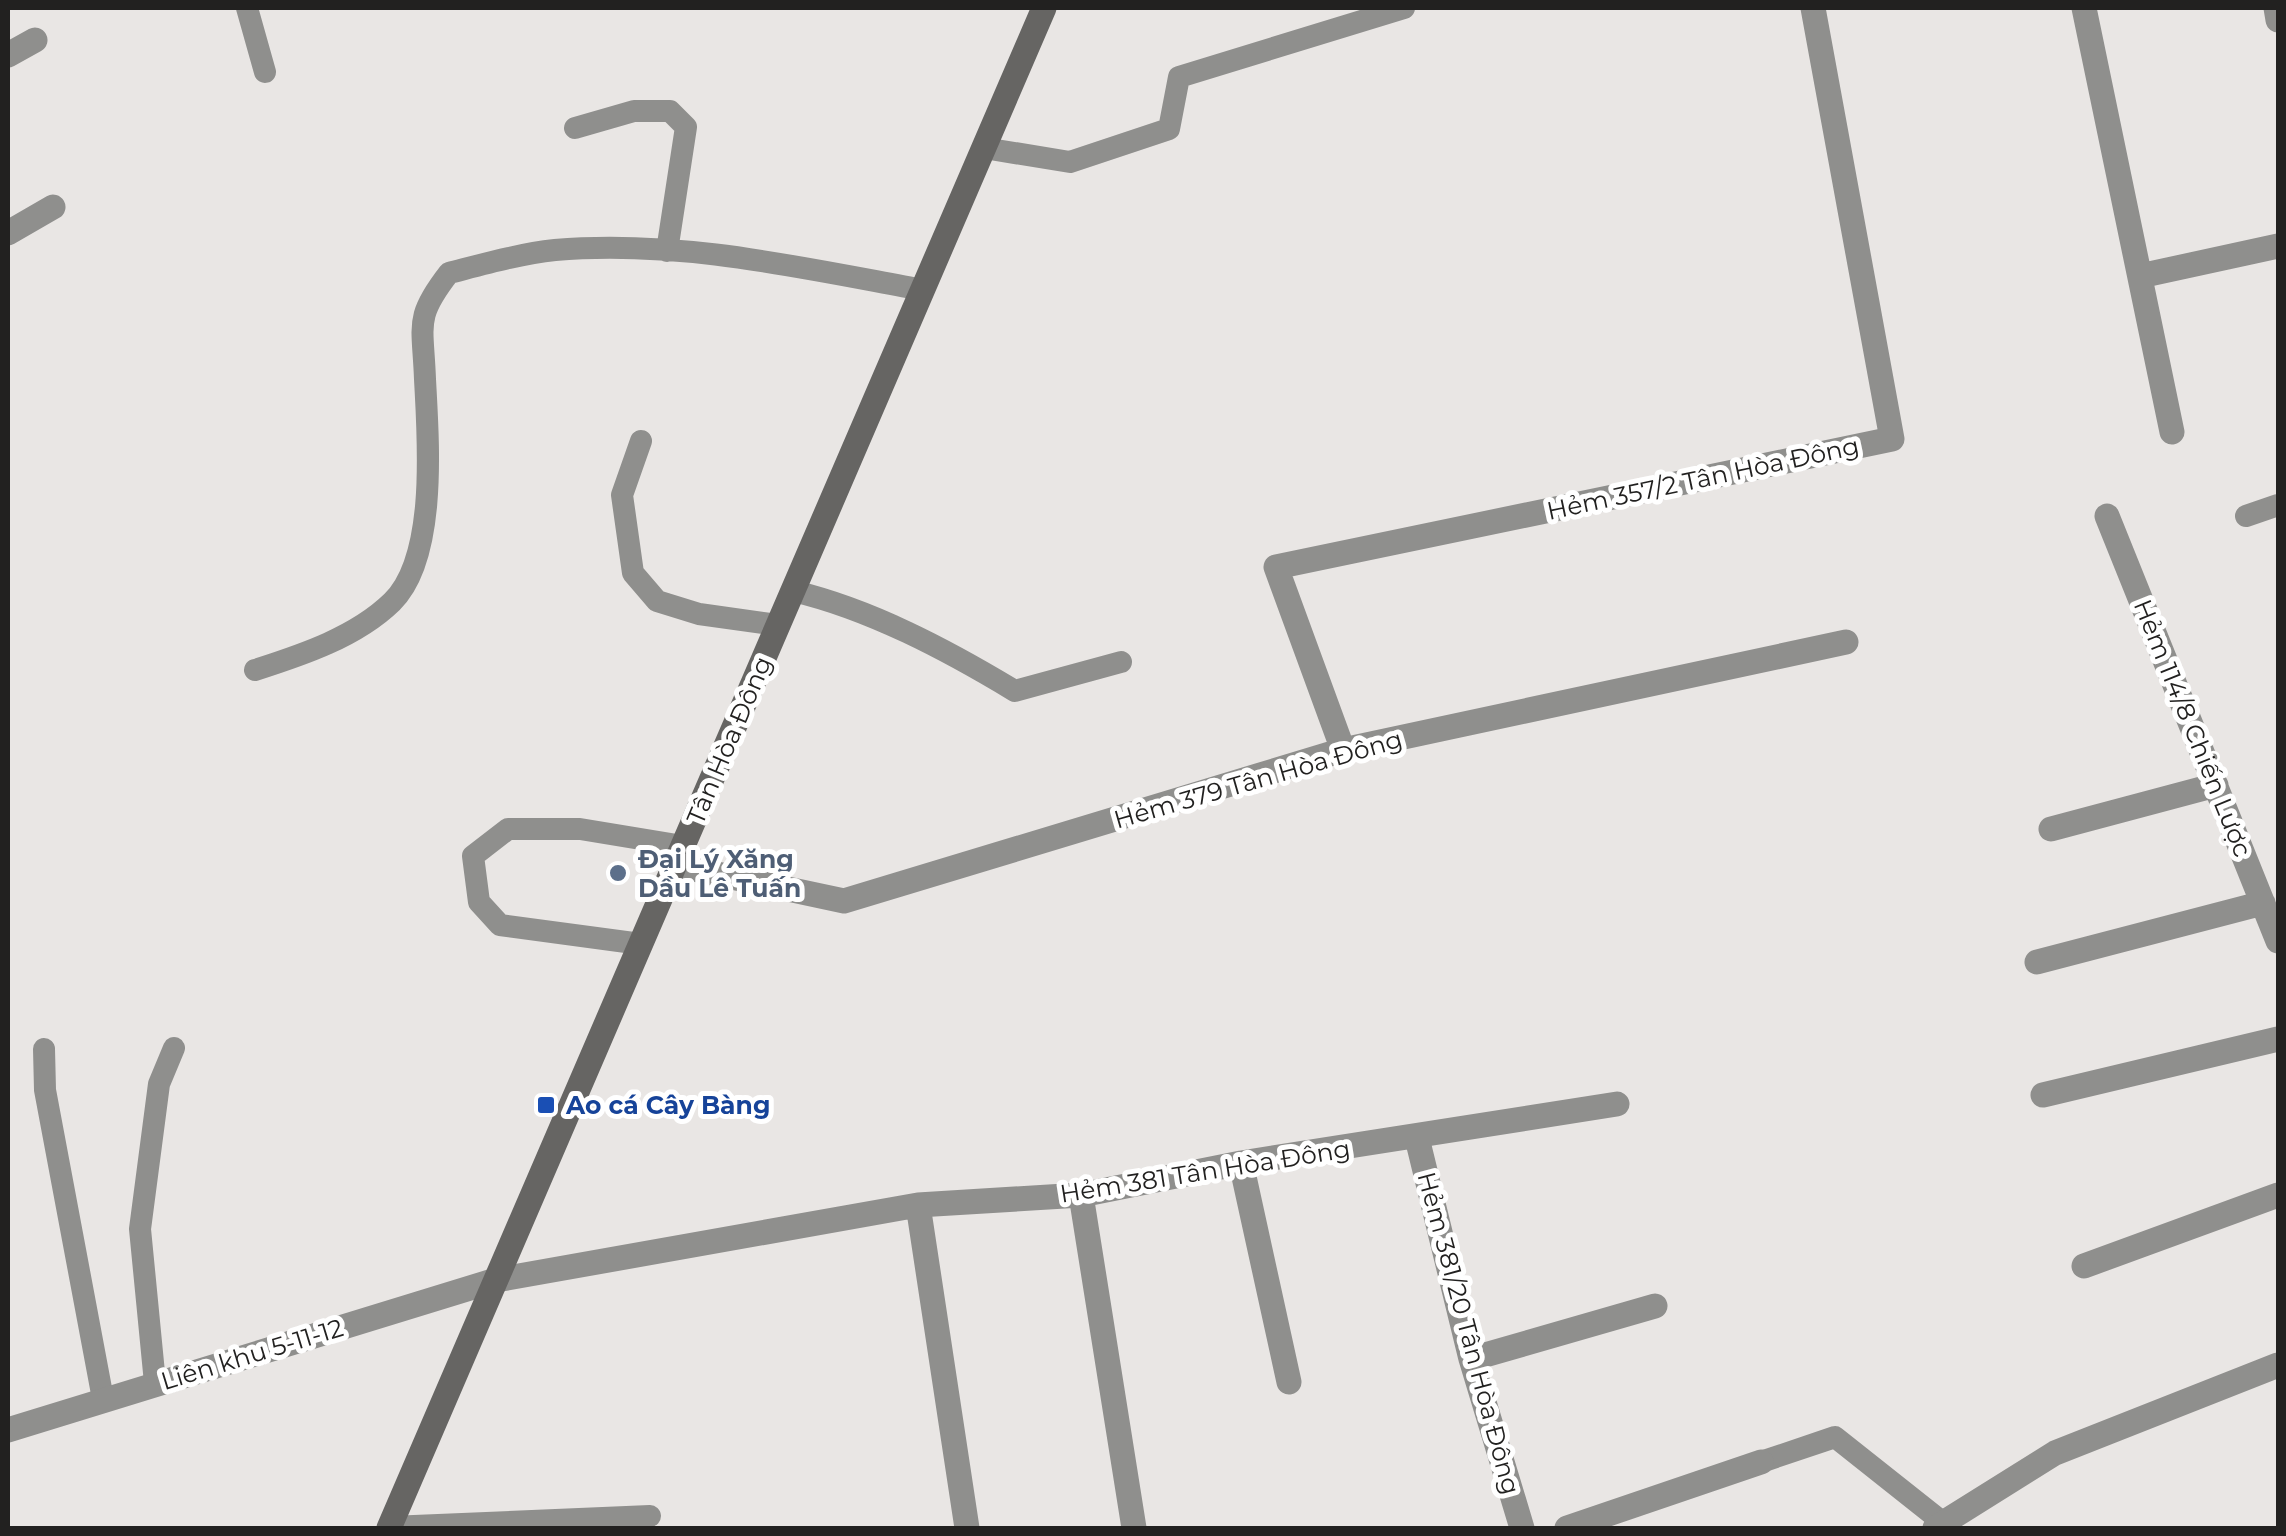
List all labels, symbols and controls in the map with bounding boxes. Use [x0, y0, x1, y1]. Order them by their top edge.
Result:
street label: Hẻm 357/2 Tân Hòa Đông [1544, 430, 1862, 526]
street label: Hẻm 114/8 Chiến Lược [2128, 595, 2258, 861]
street label: Tân Hòa Đông [680, 652, 778, 828]
street label: Hẻm 379 Tân Hòa Đông [1110, 723, 1406, 835]
place label: Đại Lý Xăng Dầu Lê Tuấn [638, 844, 801, 903]
marker: Đại Lý Xăng Dầu Lê Tuấn [607, 862, 629, 884]
place label: Ao cá Cây Bàng [565, 1090, 770, 1120]
marker: Ao cá Cây Bàng [535, 1094, 557, 1116]
street label: Hẻm 381 Tân Hòa Đông [1058, 1133, 1352, 1209]
street label: Hẻm 381/20 Tân Hòa Đông [1411, 1168, 1527, 1498]
street label: Liên khu 5-11-12 [157, 1312, 347, 1396]

